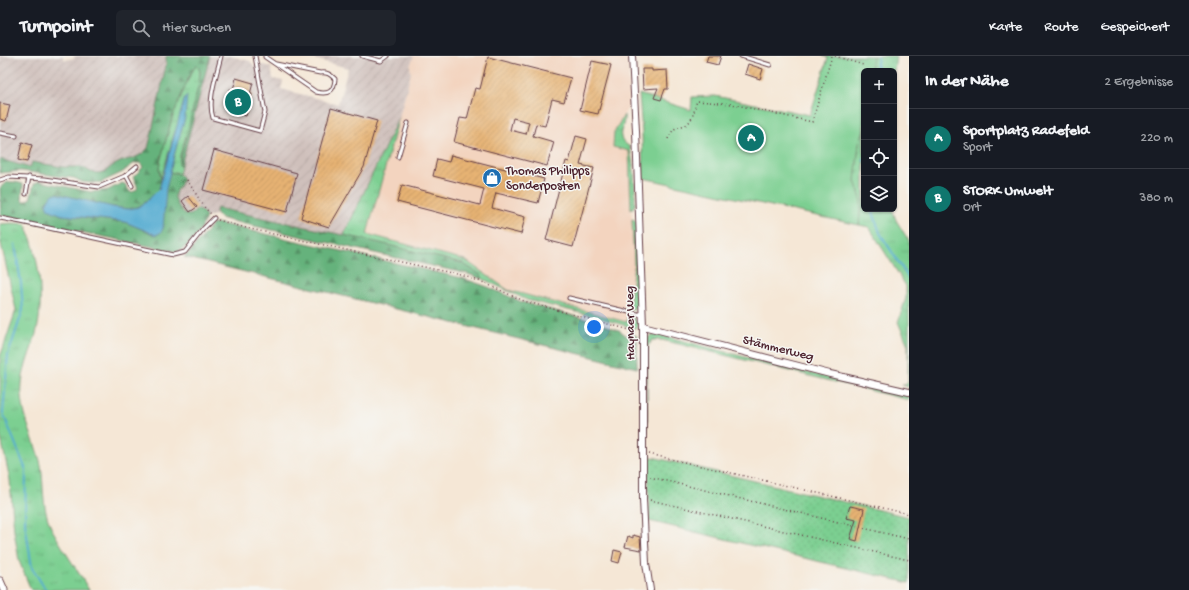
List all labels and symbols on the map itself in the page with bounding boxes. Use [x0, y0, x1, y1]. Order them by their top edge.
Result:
pin: B [225, 87, 251, 117]
pin: A [738, 123, 764, 153]
place label: Thomas Philipps Sonderposten [505, 164, 590, 194]
shop icon: Thomas Philipps Sonderposten [481, 167, 503, 189]
street label: Haynaer Weg [623, 286, 639, 360]
your location [584, 317, 604, 337]
street label: Stämmerweg [741, 333, 815, 365]

